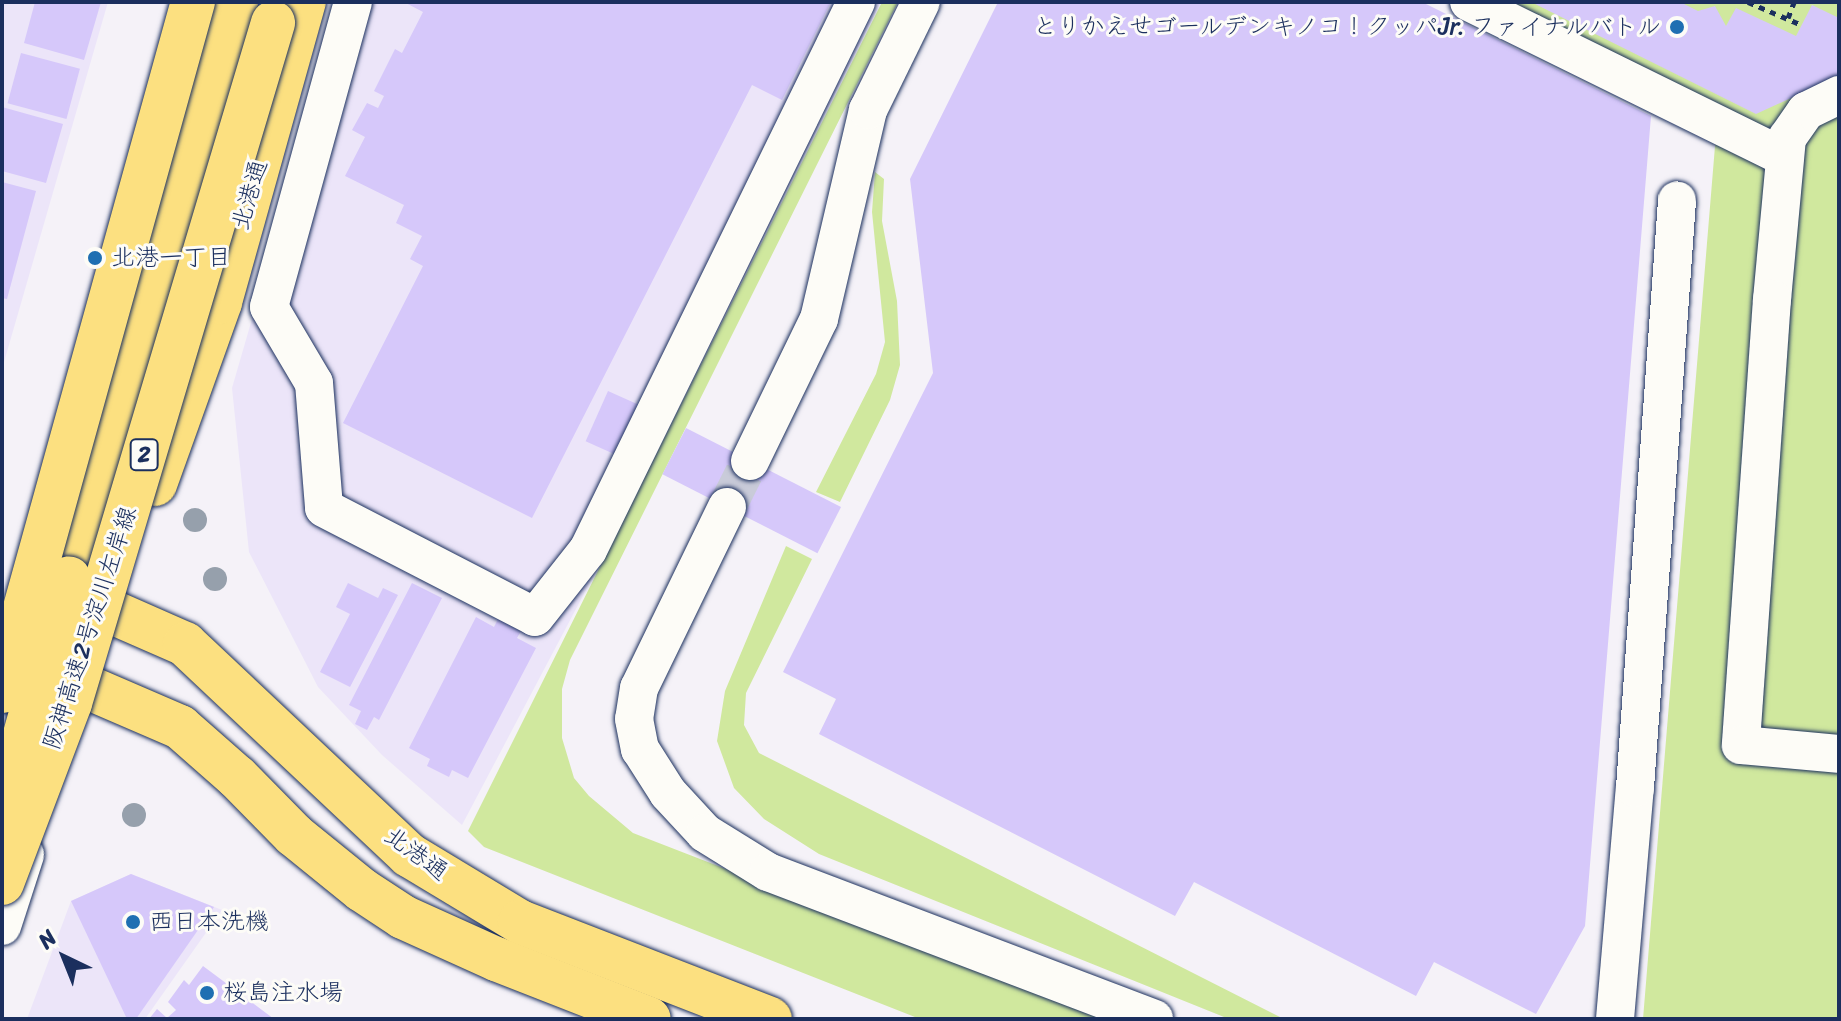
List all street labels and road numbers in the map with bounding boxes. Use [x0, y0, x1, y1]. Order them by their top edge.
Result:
street label: 北港通 [226, 156, 274, 234]
road number: 2 [128, 437, 160, 473]
street label: 阪神高速2号淀川左岸線 [37, 503, 143, 753]
street label: 北港通 [378, 821, 454, 887]

